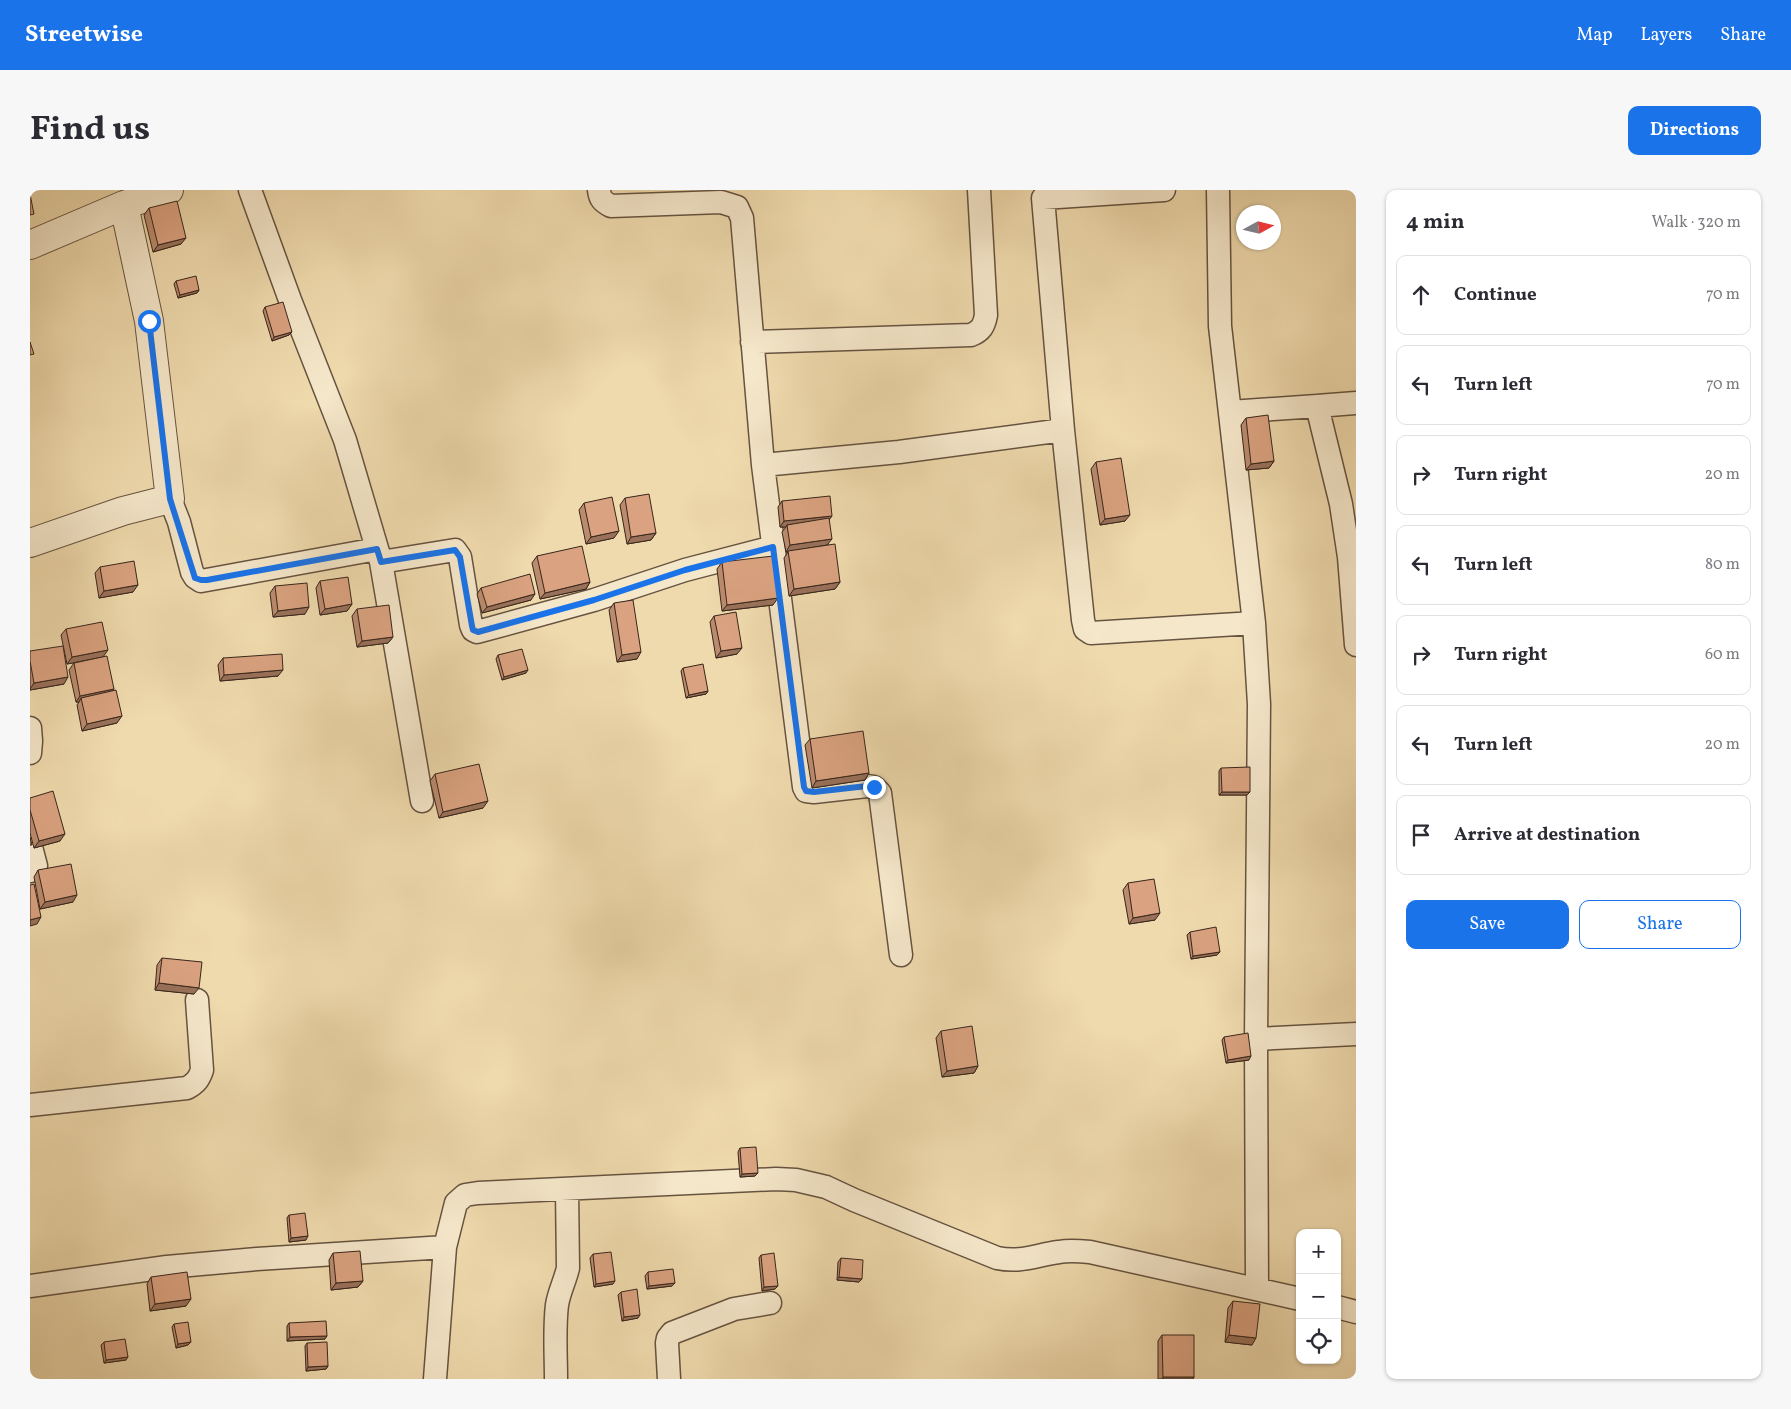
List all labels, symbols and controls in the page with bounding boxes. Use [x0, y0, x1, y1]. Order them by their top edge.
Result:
text: Streetwise [25, 18, 143, 52]
text: Map [1576, 23, 1612, 48]
text: Layers [1640, 23, 1692, 48]
text: Share [1720, 23, 1766, 48]
text: Find us [30, 106, 150, 154]
button: Directions [1628, 106, 1761, 155]
north arrow [1236, 205, 1281, 250]
text: 4 min [1406, 208, 1465, 237]
text: Walk · 320 m [1651, 212, 1741, 234]
icon: ahead [1407, 281, 1435, 309]
text: Continue [1454, 282, 1537, 308]
text: 70 m [1706, 284, 1740, 306]
route start [138, 310, 161, 333]
icon: left [1407, 371, 1435, 399]
text: Turn left [1454, 372, 1533, 398]
text: 70 m [1706, 374, 1740, 396]
icon: right [1407, 461, 1435, 489]
text: Turn right [1454, 462, 1547, 488]
text: 20 m [1705, 464, 1740, 486]
icon: left [1407, 551, 1435, 579]
text: Turn left [1454, 552, 1533, 578]
text: 80 m [1705, 554, 1740, 576]
icon: right [1407, 641, 1435, 669]
text: Turn right [1454, 642, 1547, 668]
text: 60 m [1705, 644, 1740, 666]
icon: left [1407, 731, 1435, 759]
text: Turn left [1454, 732, 1533, 758]
text: 20 m [1705, 734, 1740, 756]
route end [863, 776, 886, 799]
icon: arrive [1407, 821, 1435, 849]
text: Arrive at destination [1454, 822, 1640, 848]
button: Save [1406, 900, 1569, 949]
button: Share [1579, 900, 1741, 949]
map controls [1296, 1229, 1341, 1364]
button: + [1296, 1229, 1341, 1274]
button: − [1296, 1274, 1341, 1319]
button: locate [1296, 1319, 1341, 1364]

